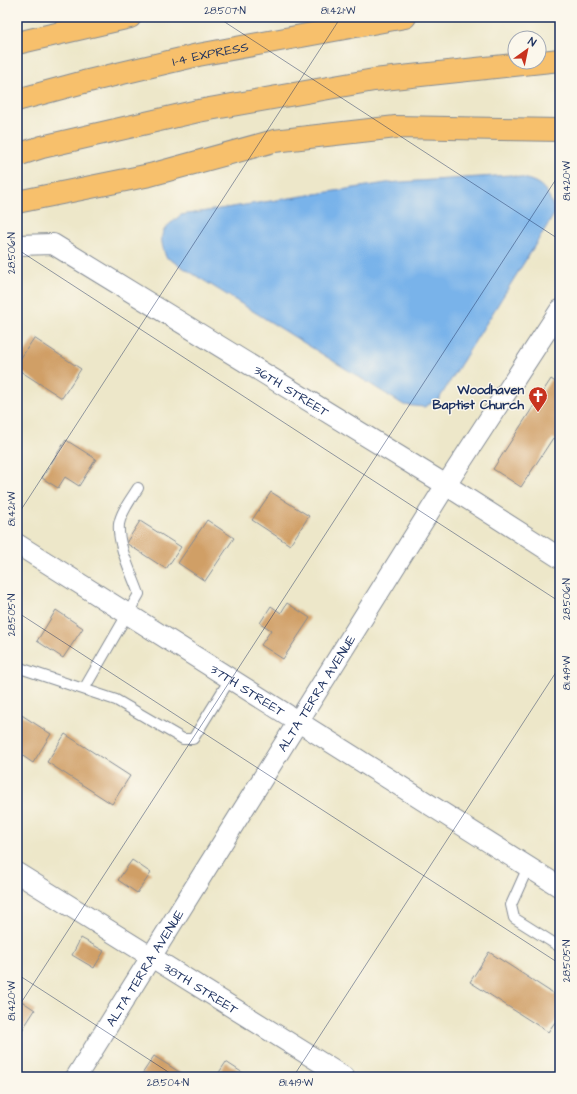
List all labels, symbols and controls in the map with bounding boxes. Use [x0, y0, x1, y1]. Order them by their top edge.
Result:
text: 28.507°N [204, 4, 246, 18]
text: 81.421°W [321, 4, 356, 18]
north arrow [507, 30, 547, 70]
text: N [525, 34, 539, 50]
street label: I-4 EXPRESS [171, 38, 250, 71]
text: 81.420°W [560, 161, 574, 201]
text: 28.506°N [5, 232, 19, 274]
street label: 36TH STREET [250, 361, 333, 422]
place label: Woodhaven Baptist Church [433, 381, 525, 415]
church icon: Woodhaven Baptist Church [527, 385, 549, 413]
text: 81.421°W [5, 491, 19, 526]
text: 28.506°N [560, 578, 574, 620]
text: 28.505°N [5, 594, 19, 636]
street label: ALTA TERRA AVENUE [274, 631, 360, 755]
text: 81.419°W [560, 655, 574, 690]
street label: 37TH STREET [206, 660, 289, 721]
street label: ALTA TERRA AVENUE [102, 906, 189, 1030]
text: 28.505°N [560, 940, 574, 982]
street label: 38TH STREET [160, 958, 242, 1019]
text: 81.420°W [5, 981, 19, 1021]
text: 28.504°N [147, 1076, 189, 1090]
text: 81.419°W [279, 1076, 314, 1090]

